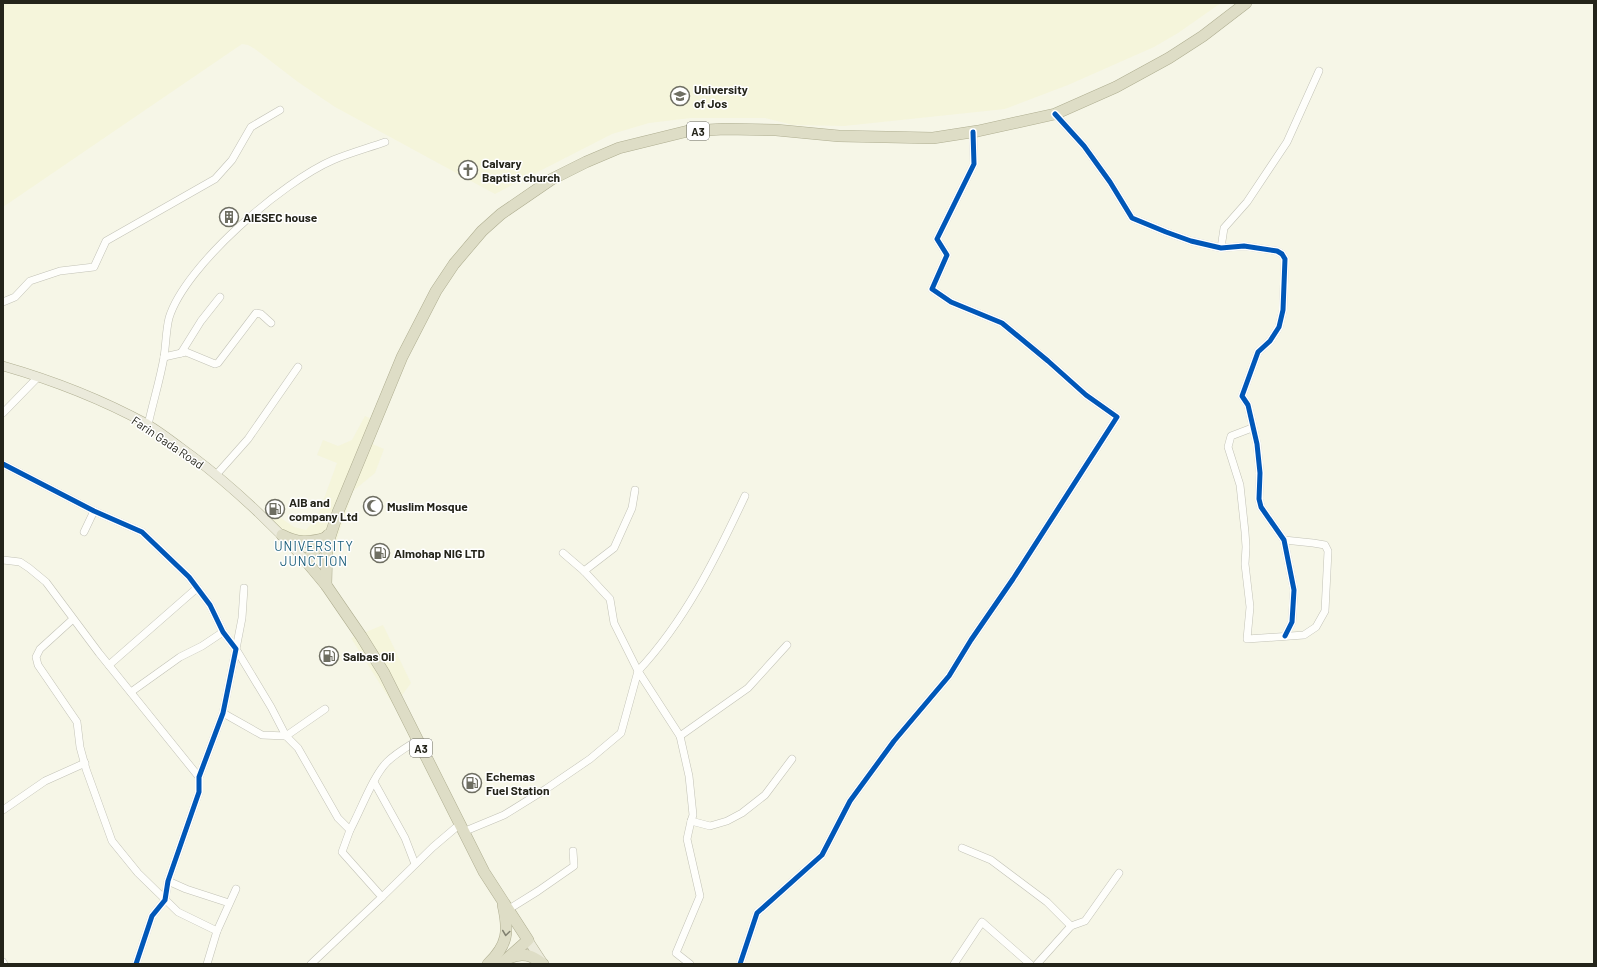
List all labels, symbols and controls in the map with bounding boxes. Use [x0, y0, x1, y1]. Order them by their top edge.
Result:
place label: University of Jos [694, 82, 748, 110]
school or university icon: University of Jos [669, 85, 691, 107]
road number: A3 [687, 122, 709, 140]
place label: Calvary Baptist church [482, 156, 560, 184]
church icon: Calvary Baptist church [457, 159, 479, 181]
building icon: AIESEC house [218, 206, 240, 228]
place label: AIESEC house [243, 210, 318, 224]
street label: Farin Gada Road [129, 413, 207, 471]
place label: AIB and company Ltd [289, 495, 358, 523]
mosque icon: Muslim Mosque [362, 495, 384, 517]
fuel station icon: AIB and company Ltd [264, 498, 286, 520]
place label: Muslim Mosque [387, 499, 468, 513]
district label: UNIVERSITY JUNCTION [274, 538, 354, 569]
fuel station icon: Almohap NIG LTD [369, 542, 391, 564]
place label: Almohap NIG LTD [394, 546, 485, 560]
fuel station icon: Salbas Oil [318, 645, 340, 667]
place label: Salbas Oil [343, 649, 394, 663]
road number: A3 [410, 739, 432, 757]
place label: Echemas Fuel Station [486, 769, 549, 797]
fuel station icon: Echemas Fuel Station [461, 772, 483, 794]
one-way arrow [502, 930, 511, 936]

